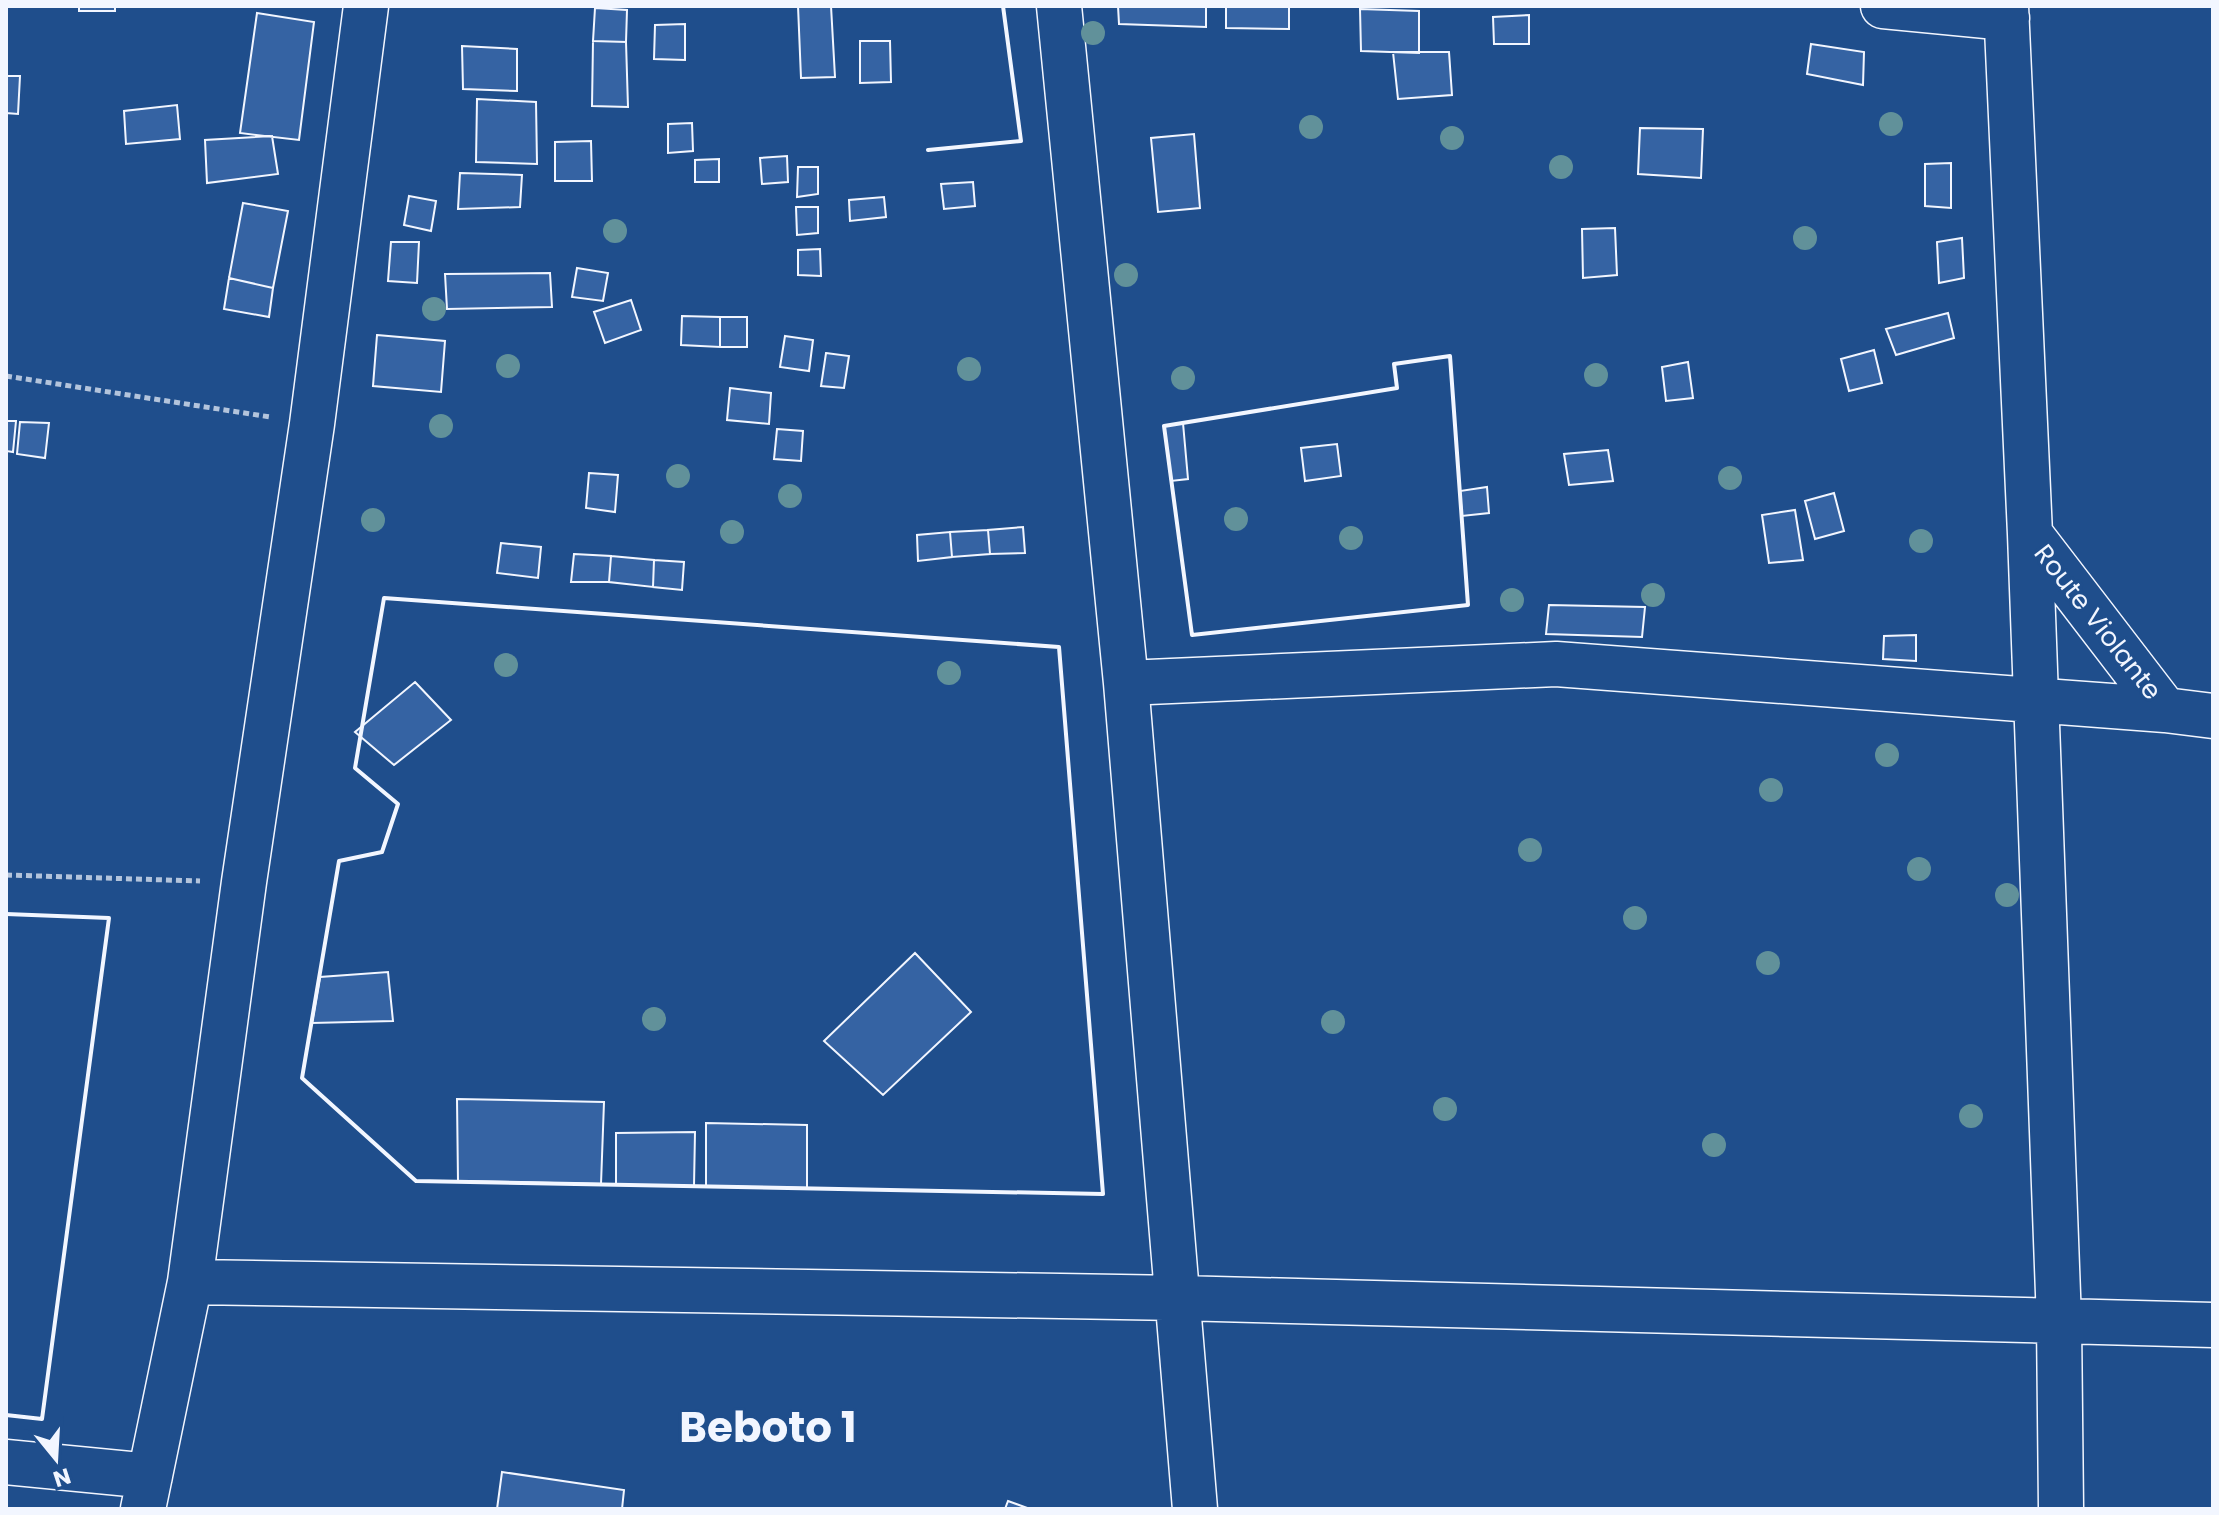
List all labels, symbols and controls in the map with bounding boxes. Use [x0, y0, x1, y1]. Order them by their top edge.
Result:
street label: Route Violante [2026, 537, 2170, 707]
district label: Beboto 1 [679, 1398, 857, 1457]
north arrow [16, 1419, 96, 1499]
text: N [49, 1460, 75, 1495]

